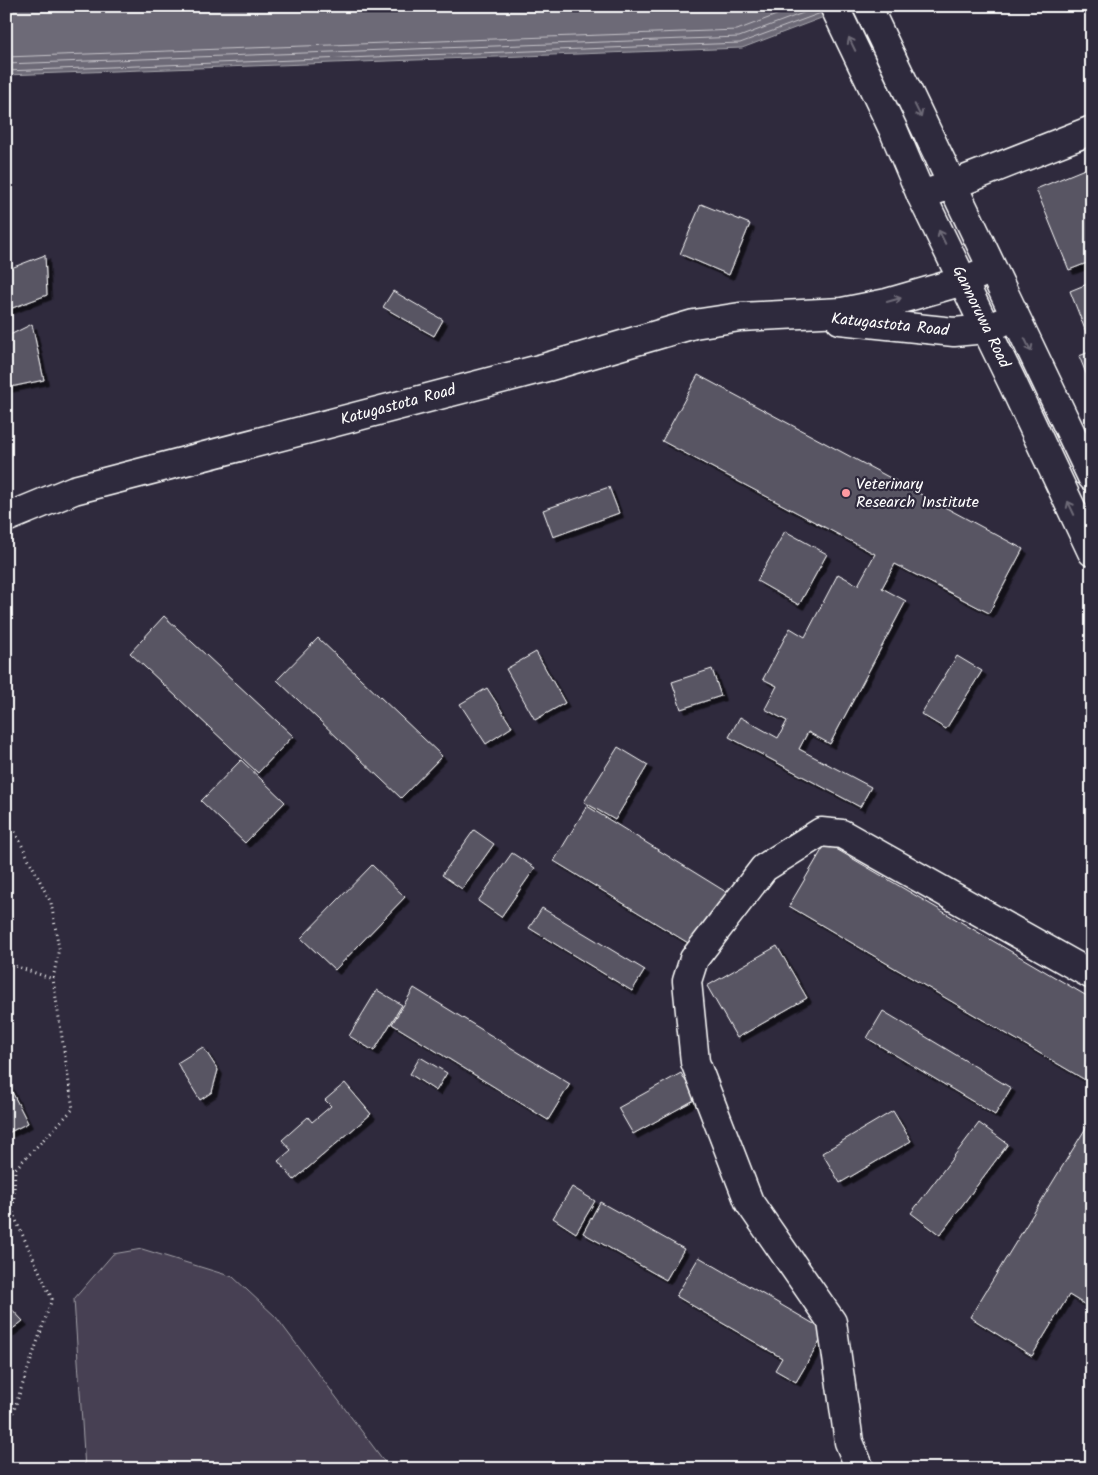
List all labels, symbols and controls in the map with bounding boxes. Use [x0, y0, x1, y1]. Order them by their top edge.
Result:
one-way arrow [847, 37, 856, 52]
one-way arrow [913, 103, 923, 118]
one-way arrow [937, 230, 946, 245]
street label: Gannoruwa Road [945, 261, 1017, 373]
one-way arrow [886, 295, 902, 305]
street label: Katugastota Road [830, 306, 951, 344]
one-way arrow [1023, 337, 1033, 352]
street label: Katugastota Road [338, 377, 459, 432]
place label: Veterinary Research Institute [856, 472, 979, 515]
marker: Veterinary Research Institute [840, 487, 852, 499]
one-way arrow [1066, 501, 1075, 516]

